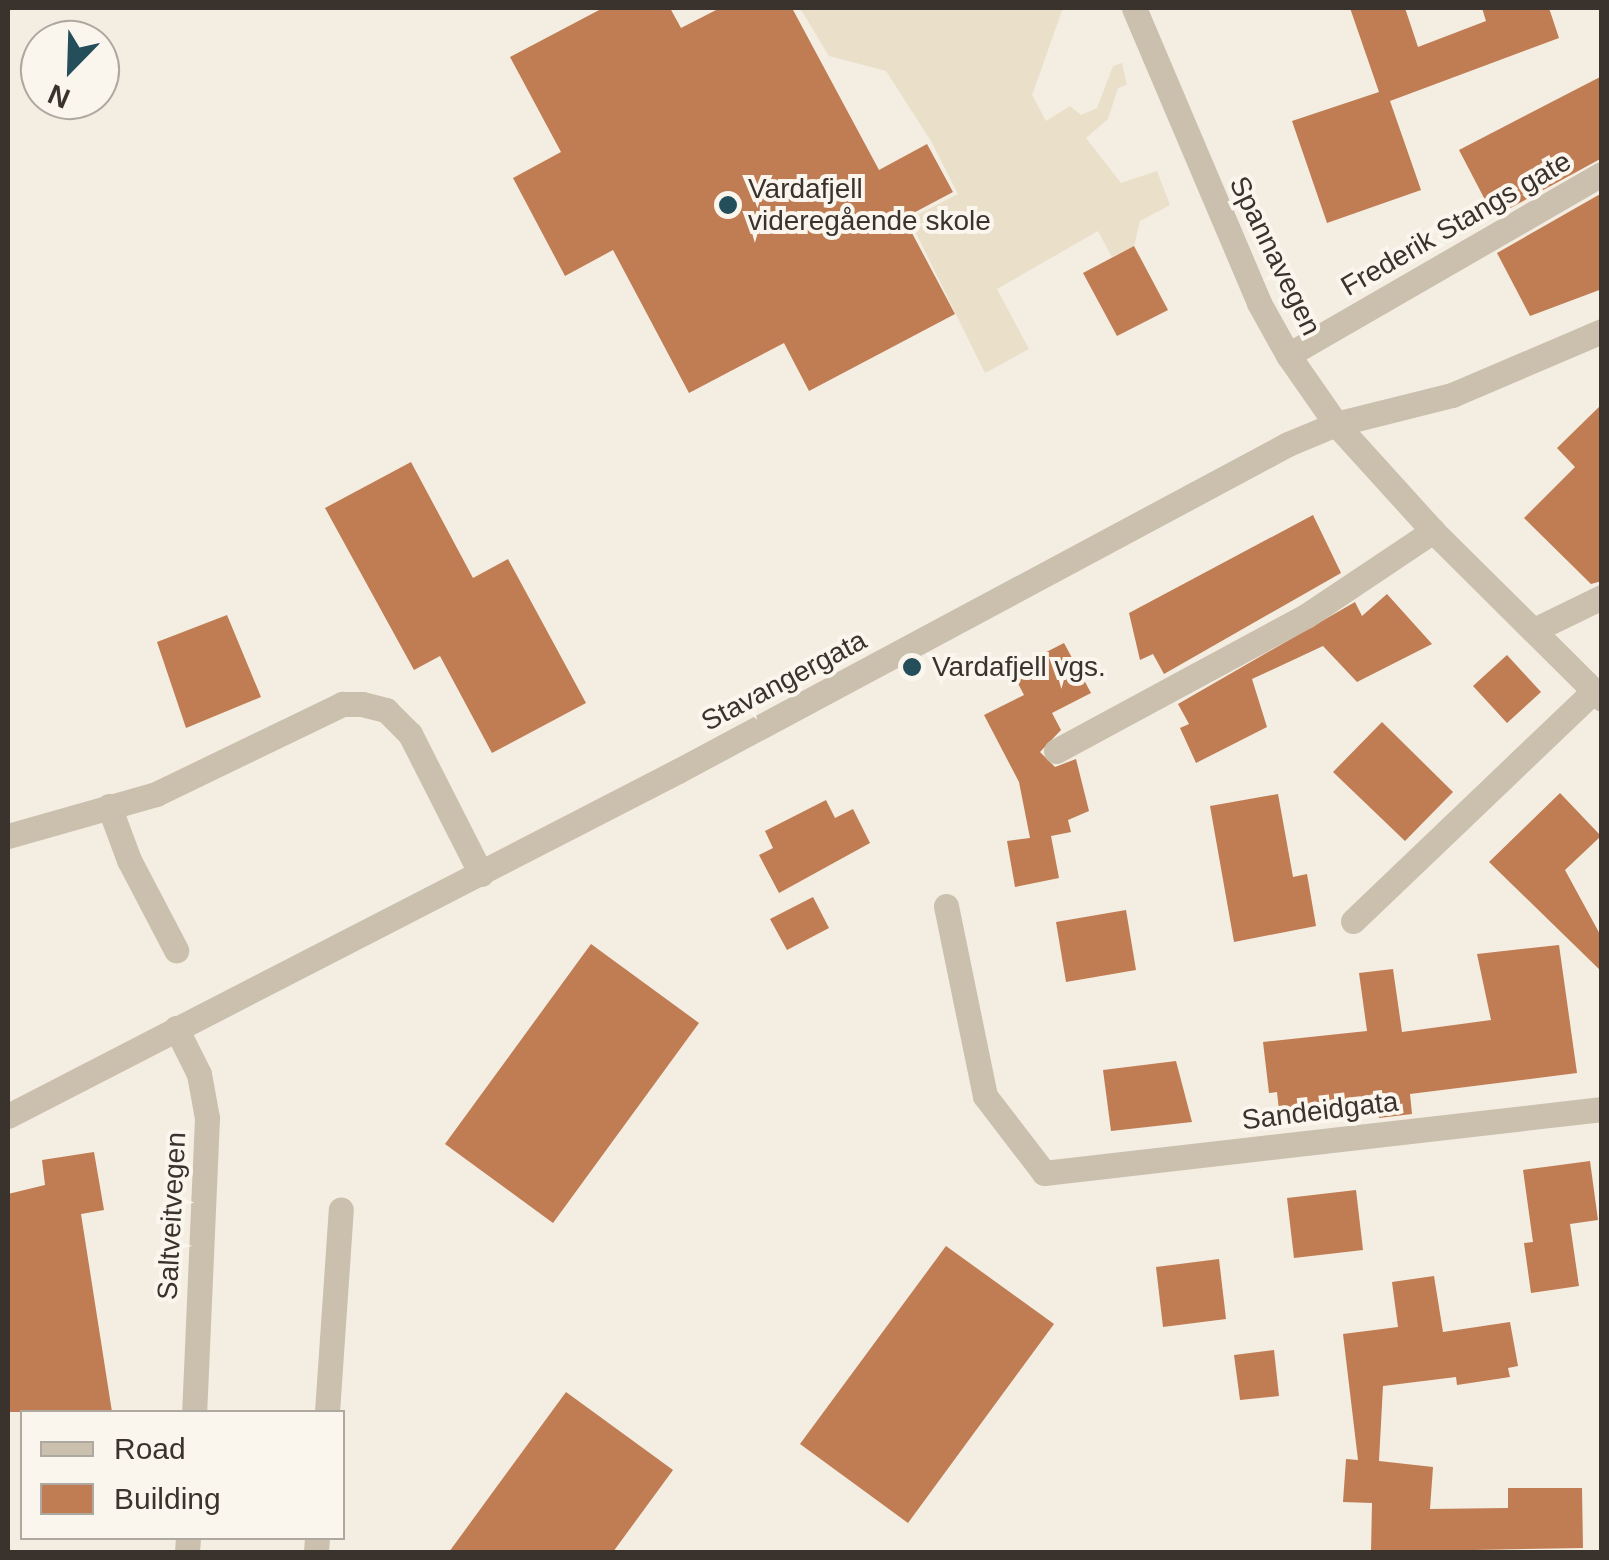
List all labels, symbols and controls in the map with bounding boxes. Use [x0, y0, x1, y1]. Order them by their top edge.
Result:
north arrow [20, 20, 120, 120]
text: N [44, 78, 74, 114]
street label: Frederik Stangs gate [1335, 144, 1577, 304]
street label: Spannavegen [1222, 171, 1328, 341]
place label: Vardafjell videregående skole [748, 172, 991, 238]
marker: Vardafjell videregående skole [717, 194, 739, 216]
street label: Stavangergata [696, 623, 872, 739]
place label: Vardafjell vgs. [932, 650, 1106, 684]
marker: Vardafjell vgs. [901, 656, 923, 678]
street label: Sandeidgata [1240, 1085, 1400, 1137]
street label: Saltveitvegen [151, 1131, 193, 1301]
legend [20, 1410, 345, 1540]
text: Road [114, 1432, 186, 1465]
text: Building [114, 1482, 221, 1515]

